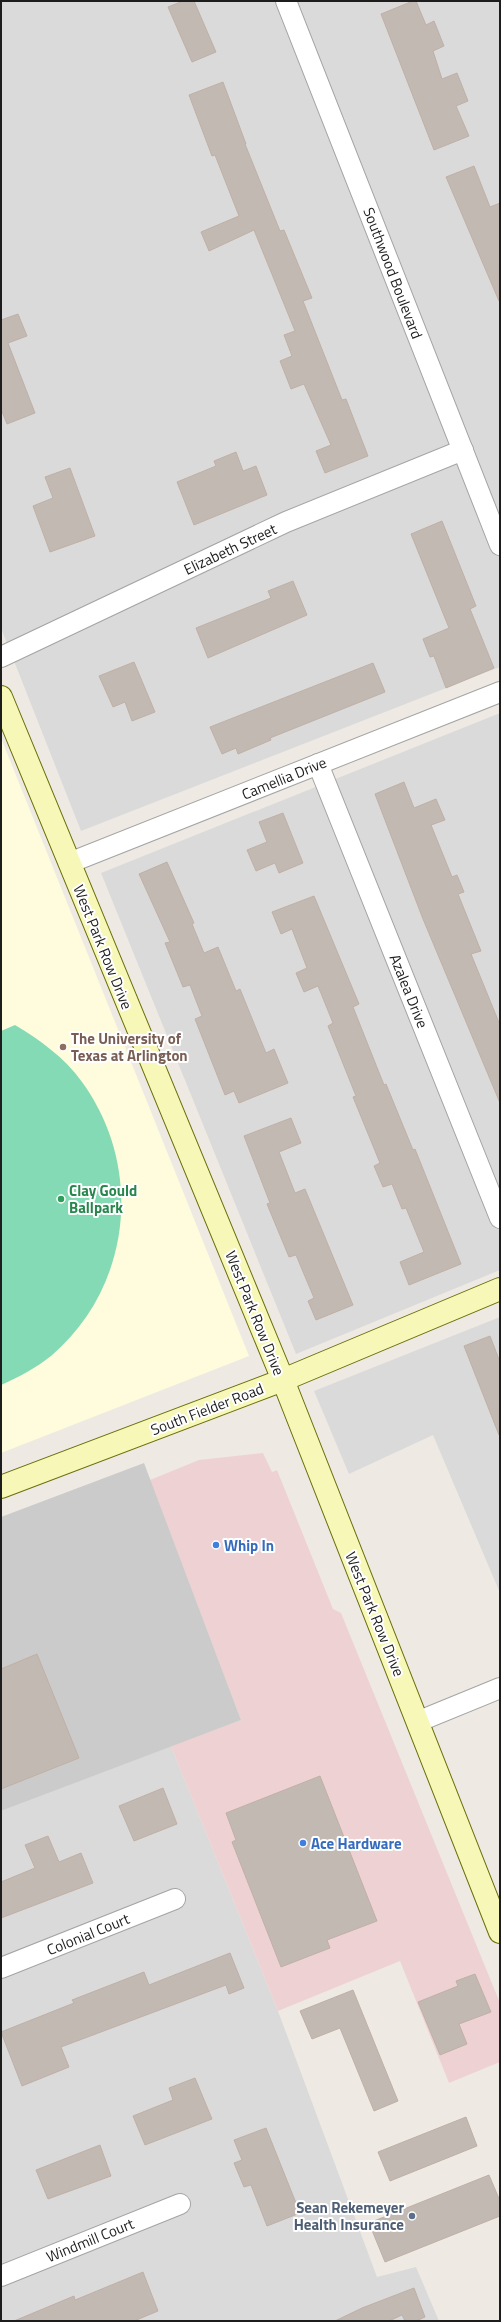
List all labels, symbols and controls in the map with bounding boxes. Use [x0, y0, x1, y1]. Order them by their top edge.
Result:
street label: Southwood Boulevard [357, 204, 429, 342]
street label: Elizabeth Street [180, 517, 281, 581]
street label: Camellia Drive [238, 751, 330, 805]
street label: West Park Row Drive [67, 881, 139, 1013]
street label: Azalea Drive [384, 951, 434, 1031]
place label: The University of Texas at Arlington [71, 1027, 188, 1067]
marker: The University of Texas at Arlington [58, 1042, 68, 1052]
place label: Clay Gould Ballpark [69, 1179, 137, 1219]
marker: Clay Gould Ballpark [56, 1194, 66, 1204]
street label: West Park Row Drive [219, 1247, 291, 1379]
street label: South Fielder Road [147, 1377, 267, 1441]
place label: Whip In [224, 1534, 274, 1557]
marker: Whip In [211, 1540, 221, 1550]
street label: West Park Row Drive [339, 1548, 411, 1680]
place label: Ace Hardware [311, 1832, 402, 1855]
marker: Ace Hardware [298, 1838, 308, 1848]
street label: Colonial Court [43, 1907, 133, 1961]
place label: Sean Rekemeyer Health Insurance [294, 2196, 404, 2236]
marker: Sean Rekemeyer Health Insurance [407, 2211, 417, 2221]
street label: Windmill Court [43, 2212, 138, 2268]

